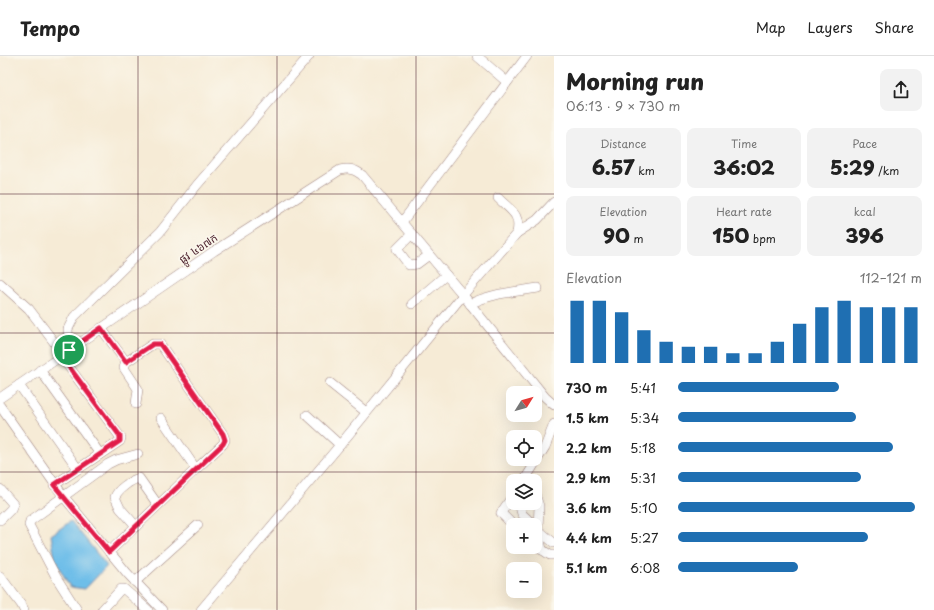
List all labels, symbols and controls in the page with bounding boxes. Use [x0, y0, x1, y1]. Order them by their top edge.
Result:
text: Tempo [20, 14, 80, 42]
text: Map [756, 17, 786, 38]
text: Layers [808, 17, 853, 38]
text: Share [875, 17, 914, 38]
text: Morning run [566, 64, 704, 97]
button: share [880, 69, 922, 111]
text: 06:13 · 9 × 730 m [566, 96, 680, 115]
text: Distance [600, 135, 646, 152]
text: Time [731, 135, 757, 152]
text: Pace [852, 135, 877, 152]
text: 6.57 [592, 152, 635, 182]
text: 36:02 [713, 152, 775, 182]
text: 5:29 [830, 152, 875, 182]
text: km [635, 162, 655, 179]
text: /km [875, 162, 899, 179]
text: Elevation [600, 203, 647, 220]
text: Heart rate [716, 203, 772, 220]
text: kcal [854, 203, 876, 220]
text: 90 [603, 220, 630, 250]
text: 150 [712, 220, 749, 250]
text: 396 [845, 220, 884, 250]
street label: ផ្លូវ ៤៦៧ក [175, 229, 222, 269]
text: m [630, 230, 644, 247]
text: bpm [749, 230, 776, 247]
text: Elevation [566, 268, 622, 287]
text: 112–121 m [860, 268, 922, 287]
pin [52, 333, 86, 367]
icon: arrive [58, 339, 80, 361]
text: 730 m [566, 378, 607, 397]
text: 5:41 [630, 378, 656, 397]
north arrow [506, 386, 542, 422]
map controls [506, 386, 542, 598]
text: 1.5 km [566, 408, 609, 427]
text: 5:34 [630, 408, 659, 427]
button: locate [506, 430, 542, 466]
text: 2.2 km [566, 438, 612, 457]
text: 5:18 [630, 438, 656, 457]
text: 2.9 km [566, 468, 611, 487]
text: 5:31 [630, 468, 656, 487]
button: layers [506, 474, 542, 510]
text: 3.6 km [566, 498, 611, 517]
text: 5:10 [630, 498, 657, 517]
button: + [506, 518, 542, 554]
text: 4.4 km [566, 528, 612, 547]
text: 5:27 [630, 528, 658, 547]
text: 5.1 km [566, 558, 607, 577]
text: 6:08 [630, 558, 660, 577]
button: − [506, 562, 542, 598]

